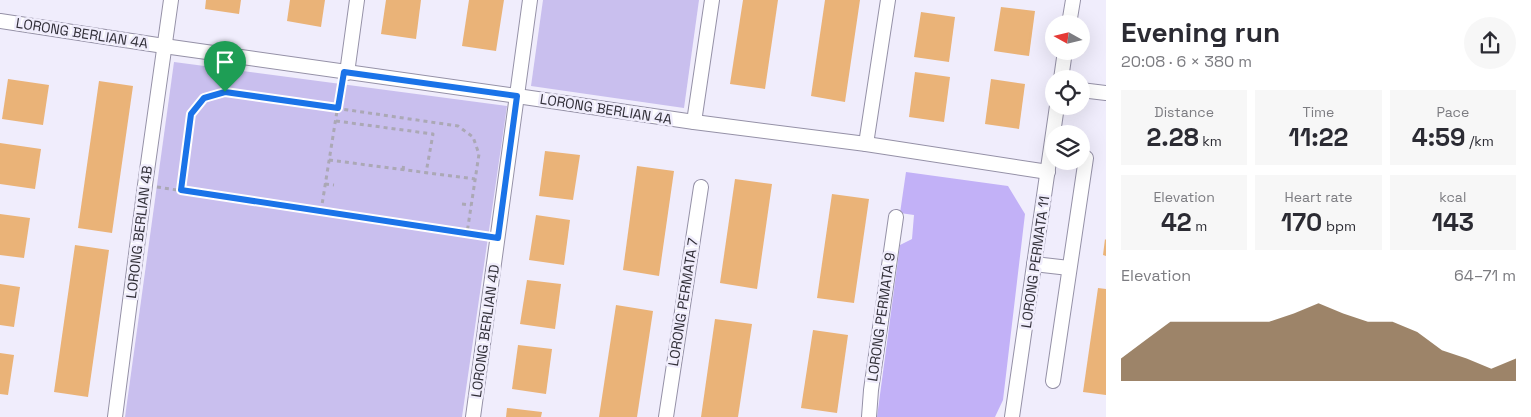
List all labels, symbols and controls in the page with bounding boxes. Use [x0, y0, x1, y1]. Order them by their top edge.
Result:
street label: LORONG BERLIAN 4A [15, 14, 149, 52]
text: Evening run [1121, 14, 1280, 50]
north arrow [1045, 15, 1090, 60]
map controls [1045, 15, 1090, 170]
button: share [1464, 17, 1516, 69]
pin [204, 41, 246, 92]
icon: arrive [211, 48, 239, 76]
text: 20:08 · 6 × 380 m [1121, 51, 1252, 72]
button: locate [1045, 70, 1090, 115]
street label: LORONG BERLIAN 4A [539, 90, 673, 128]
text: Distance [1154, 103, 1214, 121]
text: Time [1303, 103, 1334, 121]
text: Pace [1436, 103, 1469, 121]
text: 2.28 [1147, 121, 1199, 153]
text: 11:22 [1289, 121, 1348, 153]
text: 4:59 [1412, 121, 1466, 153]
button: layers [1045, 125, 1090, 170]
text: km [1199, 132, 1222, 150]
text: /km [1466, 132, 1494, 150]
street label: LORONG BERLIAN 4B [122, 164, 156, 300]
text: Elevation [1153, 188, 1215, 206]
text: Heart rate [1285, 188, 1352, 206]
text: kcal [1439, 188, 1466, 206]
street label: LORONG PERMATA 11 [1017, 195, 1053, 329]
text: 42 [1161, 206, 1192, 238]
text: 170 [1281, 206, 1322, 238]
text: 143 [1432, 206, 1474, 238]
text: m [1192, 217, 1207, 235]
text: bpm [1322, 217, 1356, 235]
street label: LORONG PERMATA 7 [664, 237, 702, 367]
street label: LORONG PERMATA 9 [863, 251, 899, 383]
street label: LORONG BERLIAN 4D [467, 263, 503, 399]
text: Elevation [1121, 265, 1191, 286]
text: 64–71 m [1454, 265, 1516, 286]

